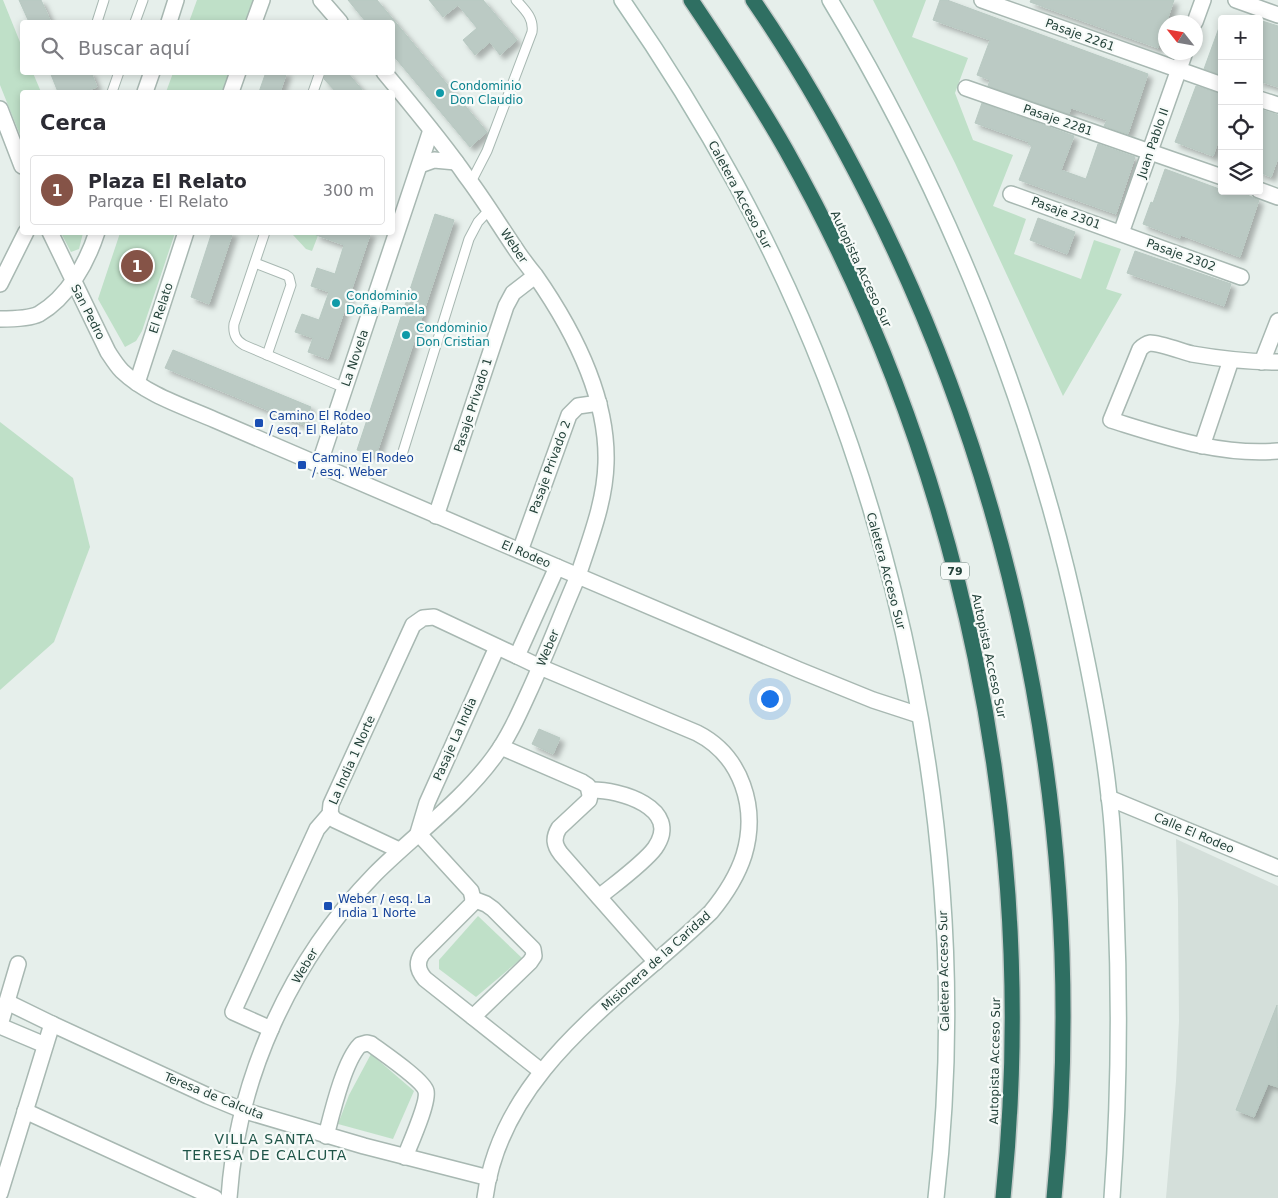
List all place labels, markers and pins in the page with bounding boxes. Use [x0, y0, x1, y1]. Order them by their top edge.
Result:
place label: Condominio Don Claudio [450, 79, 523, 107]
marker: Condominio Don Claudio [434, 87, 446, 99]
pin: 1 [121, 247, 153, 285]
place label: Condominio Doña Pamela [346, 289, 425, 317]
marker: Condominio Doña Pamela [330, 297, 342, 309]
place label: Condominio Don Cristian [416, 321, 490, 349]
marker: Condominio Don Cristian [400, 329, 412, 341]
place label: Camino El Rodeo / esq. El Relato [269, 409, 371, 437]
marker: Camino El Rodeo / esq. El Relato [253, 417, 265, 429]
place label: Camino El Rodeo / esq. Weber [312, 451, 414, 479]
marker: Camino El Rodeo / esq. Weber [296, 459, 308, 471]
place label: Weber / esq. La India 1 Norte [338, 892, 431, 920]
marker: Weber / esq. La India 1 Norte [322, 900, 334, 912]

